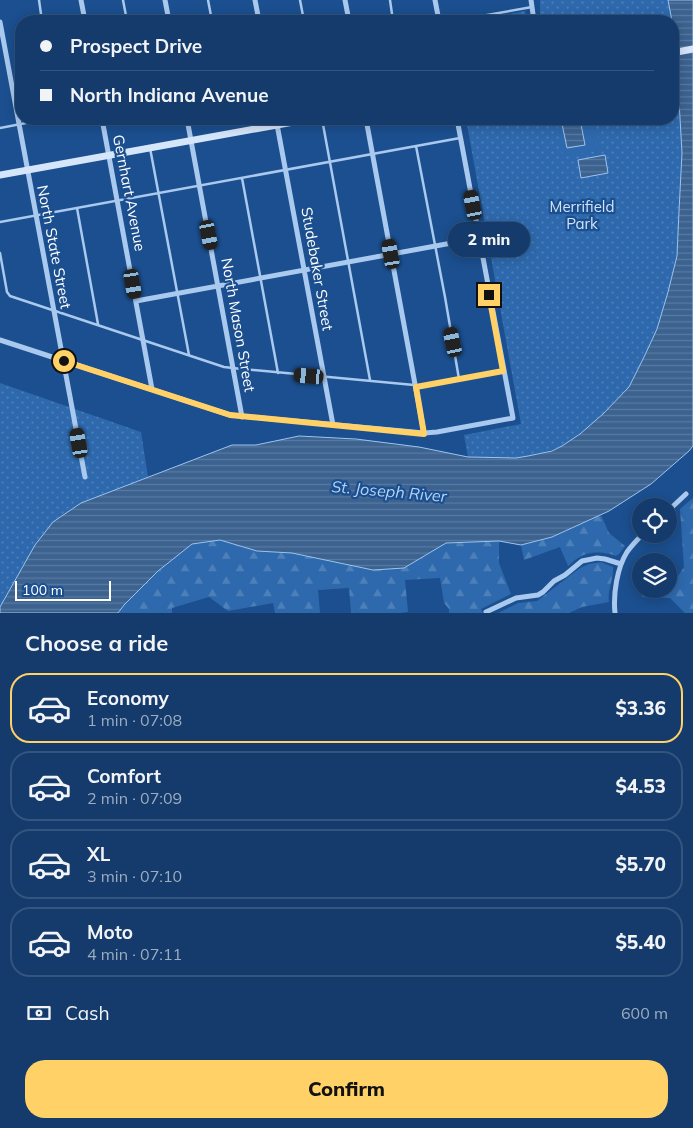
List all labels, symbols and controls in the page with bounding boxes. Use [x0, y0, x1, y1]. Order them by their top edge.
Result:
text: Prospect Drive [70, 34, 202, 58]
text: North Indiana Avenue [70, 83, 269, 107]
street label: Gernhart Avenue [109, 133, 150, 253]
street label: North State Street [33, 183, 76, 310]
car [462, 189, 483, 221]
park label: Merrifield Park [550, 197, 614, 233]
street label: Studebaker Street [297, 206, 338, 332]
car [198, 219, 219, 251]
callout: 2 min [448, 222, 530, 258]
text: 2 min [468, 229, 510, 249]
car [381, 238, 400, 270]
street label: North Mason Street [217, 256, 260, 393]
car [123, 268, 142, 300]
route end [478, 284, 500, 306]
car [442, 326, 463, 358]
route start [53, 350, 75, 372]
car [293, 367, 324, 385]
car [69, 427, 88, 459]
water label: St. Joseph River [331, 476, 449, 506]
map controls [632, 498, 677, 598]
button: locate [632, 498, 677, 543]
button: layers [632, 553, 677, 598]
scale bar [15, 578, 111, 601]
text: 100 m [22, 581, 63, 599]
text: Choose a ride [25, 629, 168, 657]
icon: car [27, 686, 72, 731]
text: Economy [87, 686, 169, 710]
text: $3.36 [615, 696, 666, 720]
text: 1 min · 07:08 [87, 710, 182, 730]
icon: car [27, 764, 72, 809]
text: Comfort [87, 764, 161, 788]
text: $4.53 [615, 774, 666, 798]
text: 2 min · 07:09 [87, 788, 182, 808]
icon: car [27, 842, 72, 887]
text: XL [87, 842, 110, 866]
text: $5.70 [615, 852, 666, 876]
text: 3 min · 07:10 [87, 866, 182, 886]
icon: car [27, 920, 72, 965]
text: Moto [87, 920, 133, 944]
text: $5.40 [615, 930, 666, 954]
text: 4 min · 07:11 [87, 944, 182, 964]
icon: cash [25, 999, 53, 1027]
text: Cash [65, 1001, 110, 1025]
text: 600 m [621, 1003, 668, 1023]
button: Confirm [25, 1060, 668, 1118]

